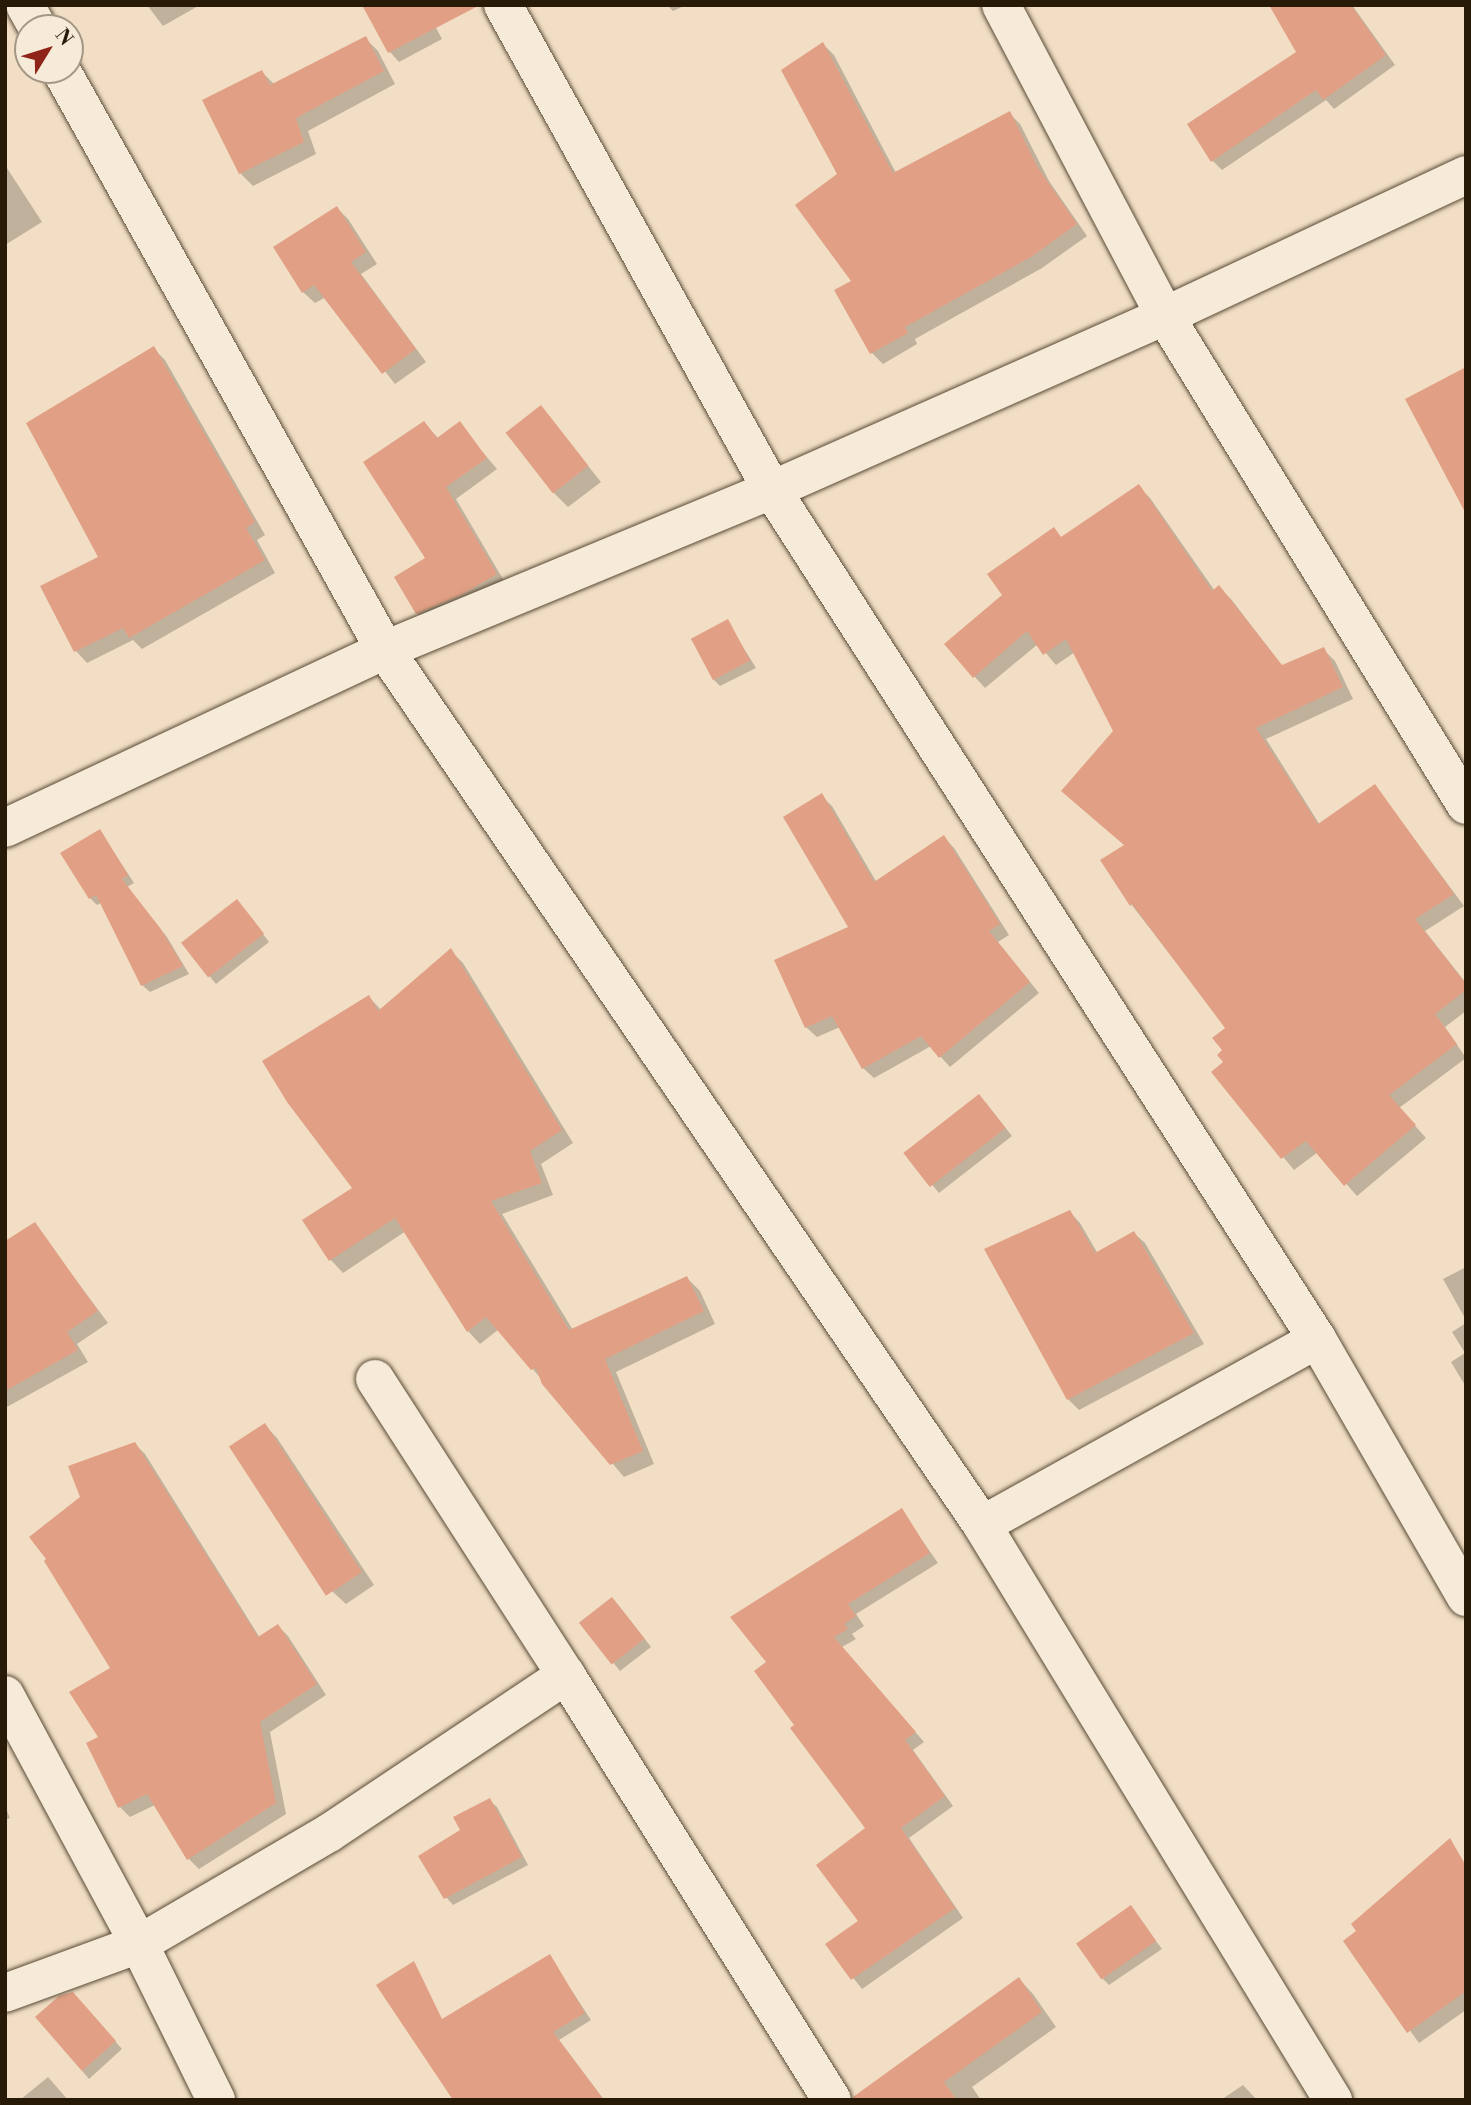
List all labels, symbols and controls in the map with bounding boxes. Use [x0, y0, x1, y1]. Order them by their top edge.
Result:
north arrow [14, 14, 84, 84]
text: N [50, 24, 78, 51]

